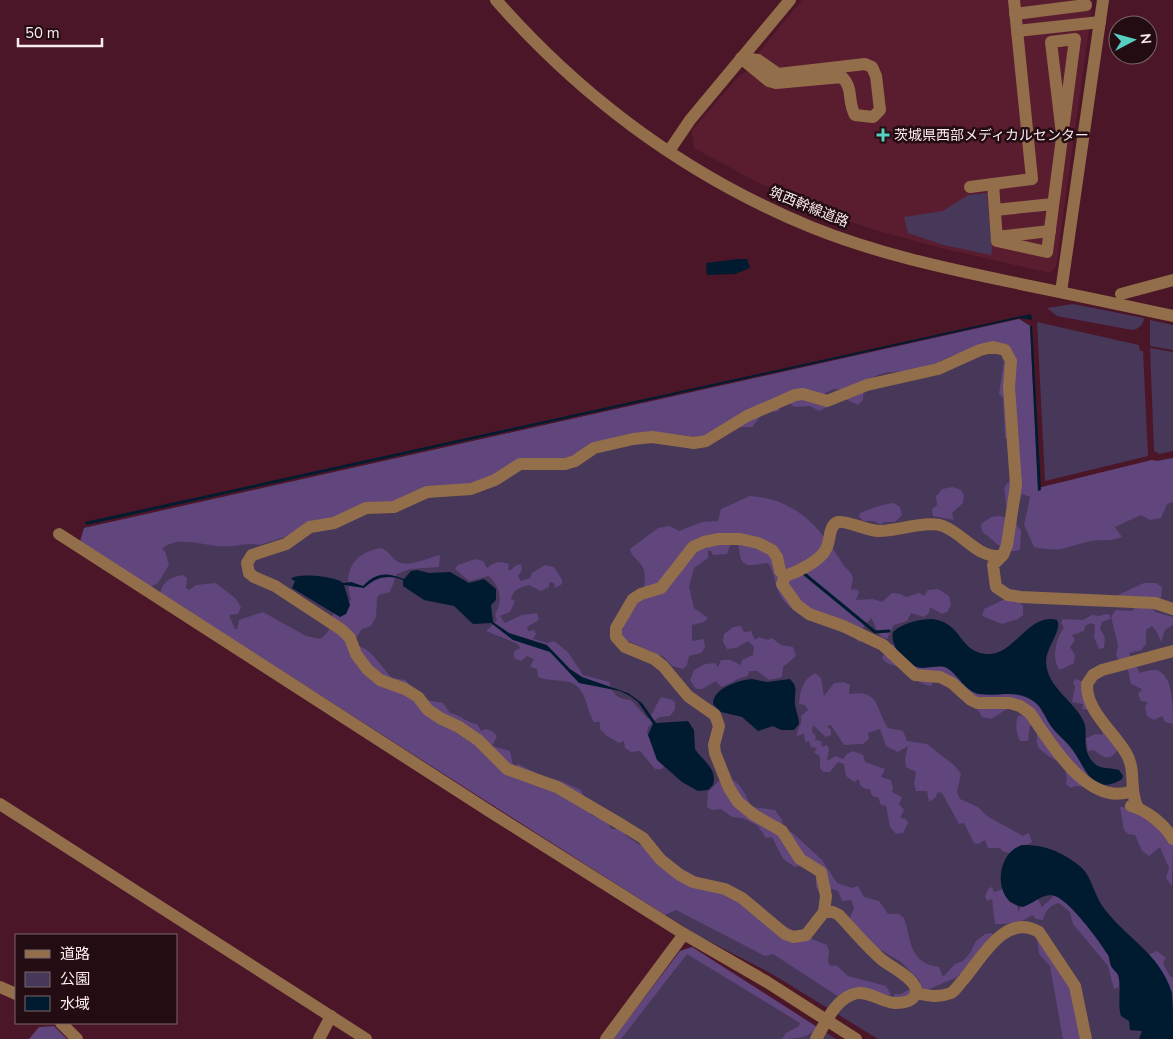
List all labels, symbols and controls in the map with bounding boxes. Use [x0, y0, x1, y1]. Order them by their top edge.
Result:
scale bar [18, 15, 101, 47]
north arrow [1108, 15, 1158, 65]
text: 50 m [25, 23, 60, 43]
text: N [1135, 32, 1155, 45]
place label: 茨城県西部メディカルセンター [894, 126, 1089, 145]
marker: 茨城県西部メディカルセンター [876, 128, 890, 142]
street label: 筑西幹線道路 [766, 182, 852, 232]
legend [15, 934, 178, 1024]
text: 道路 [60, 944, 90, 964]
text: 公園 [60, 969, 90, 989]
text: 水域 [60, 994, 90, 1014]

